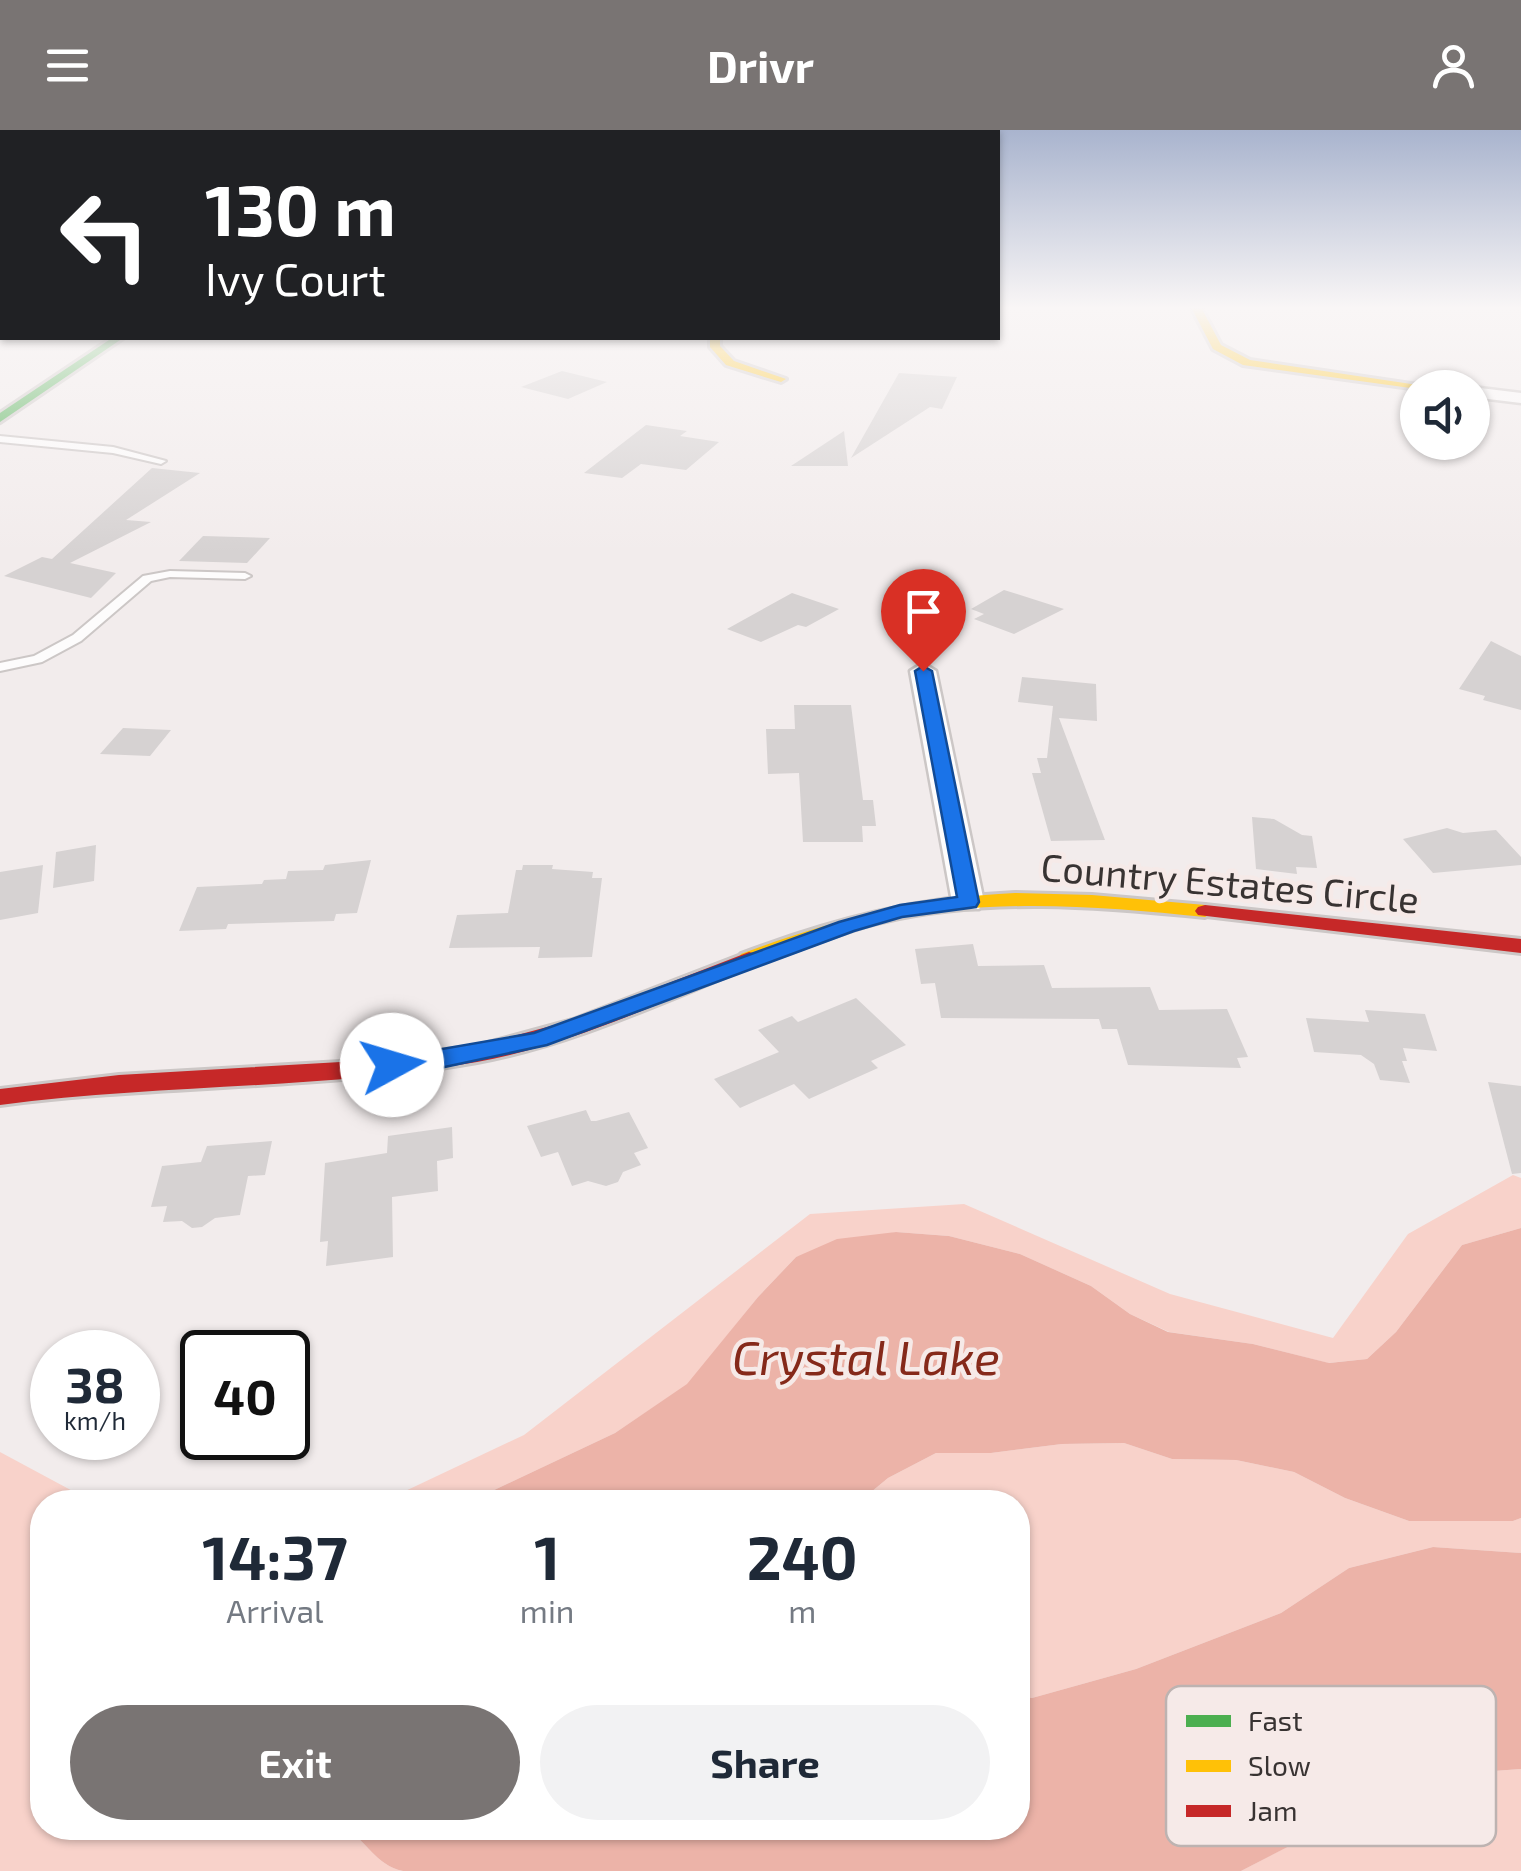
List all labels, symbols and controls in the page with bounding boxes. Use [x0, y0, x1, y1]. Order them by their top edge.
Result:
icon: menu [40, 38, 95, 93]
text: Drivr [707, 38, 814, 92]
icon: person [1426, 38, 1481, 93]
text: 130 m [205, 166, 396, 250]
icon: left [40, 170, 170, 300]
text: Ivy Court [205, 251, 386, 305]
map controls [1400, 370, 1490, 460]
button: sound [1400, 370, 1490, 460]
pin [881, 569, 966, 672]
icon: arrive [896, 584, 951, 639]
street label: Country Estates Circle [1039, 843, 1421, 921]
position arrow [340, 1013, 444, 1117]
water label: Crystal Lake [732, 1327, 1000, 1385]
speed limit sign: 40 [180, 1330, 310, 1460]
text: 38 [65, 1353, 125, 1413]
text: km/h [64, 1405, 126, 1435]
text: 14:37 [202, 1520, 348, 1592]
text: 1 [534, 1520, 560, 1592]
text: 240 [747, 1520, 858, 1592]
text: Arrival [226, 1591, 324, 1629]
text: min [520, 1591, 574, 1629]
text: m [788, 1591, 816, 1629]
legend [1166, 1686, 1496, 1846]
text: Fast [1248, 1703, 1303, 1737]
button: Exit [70, 1705, 520, 1820]
button: Share [540, 1705, 990, 1820]
text: Slow [1248, 1748, 1311, 1782]
text: Jam [1248, 1793, 1297, 1827]

